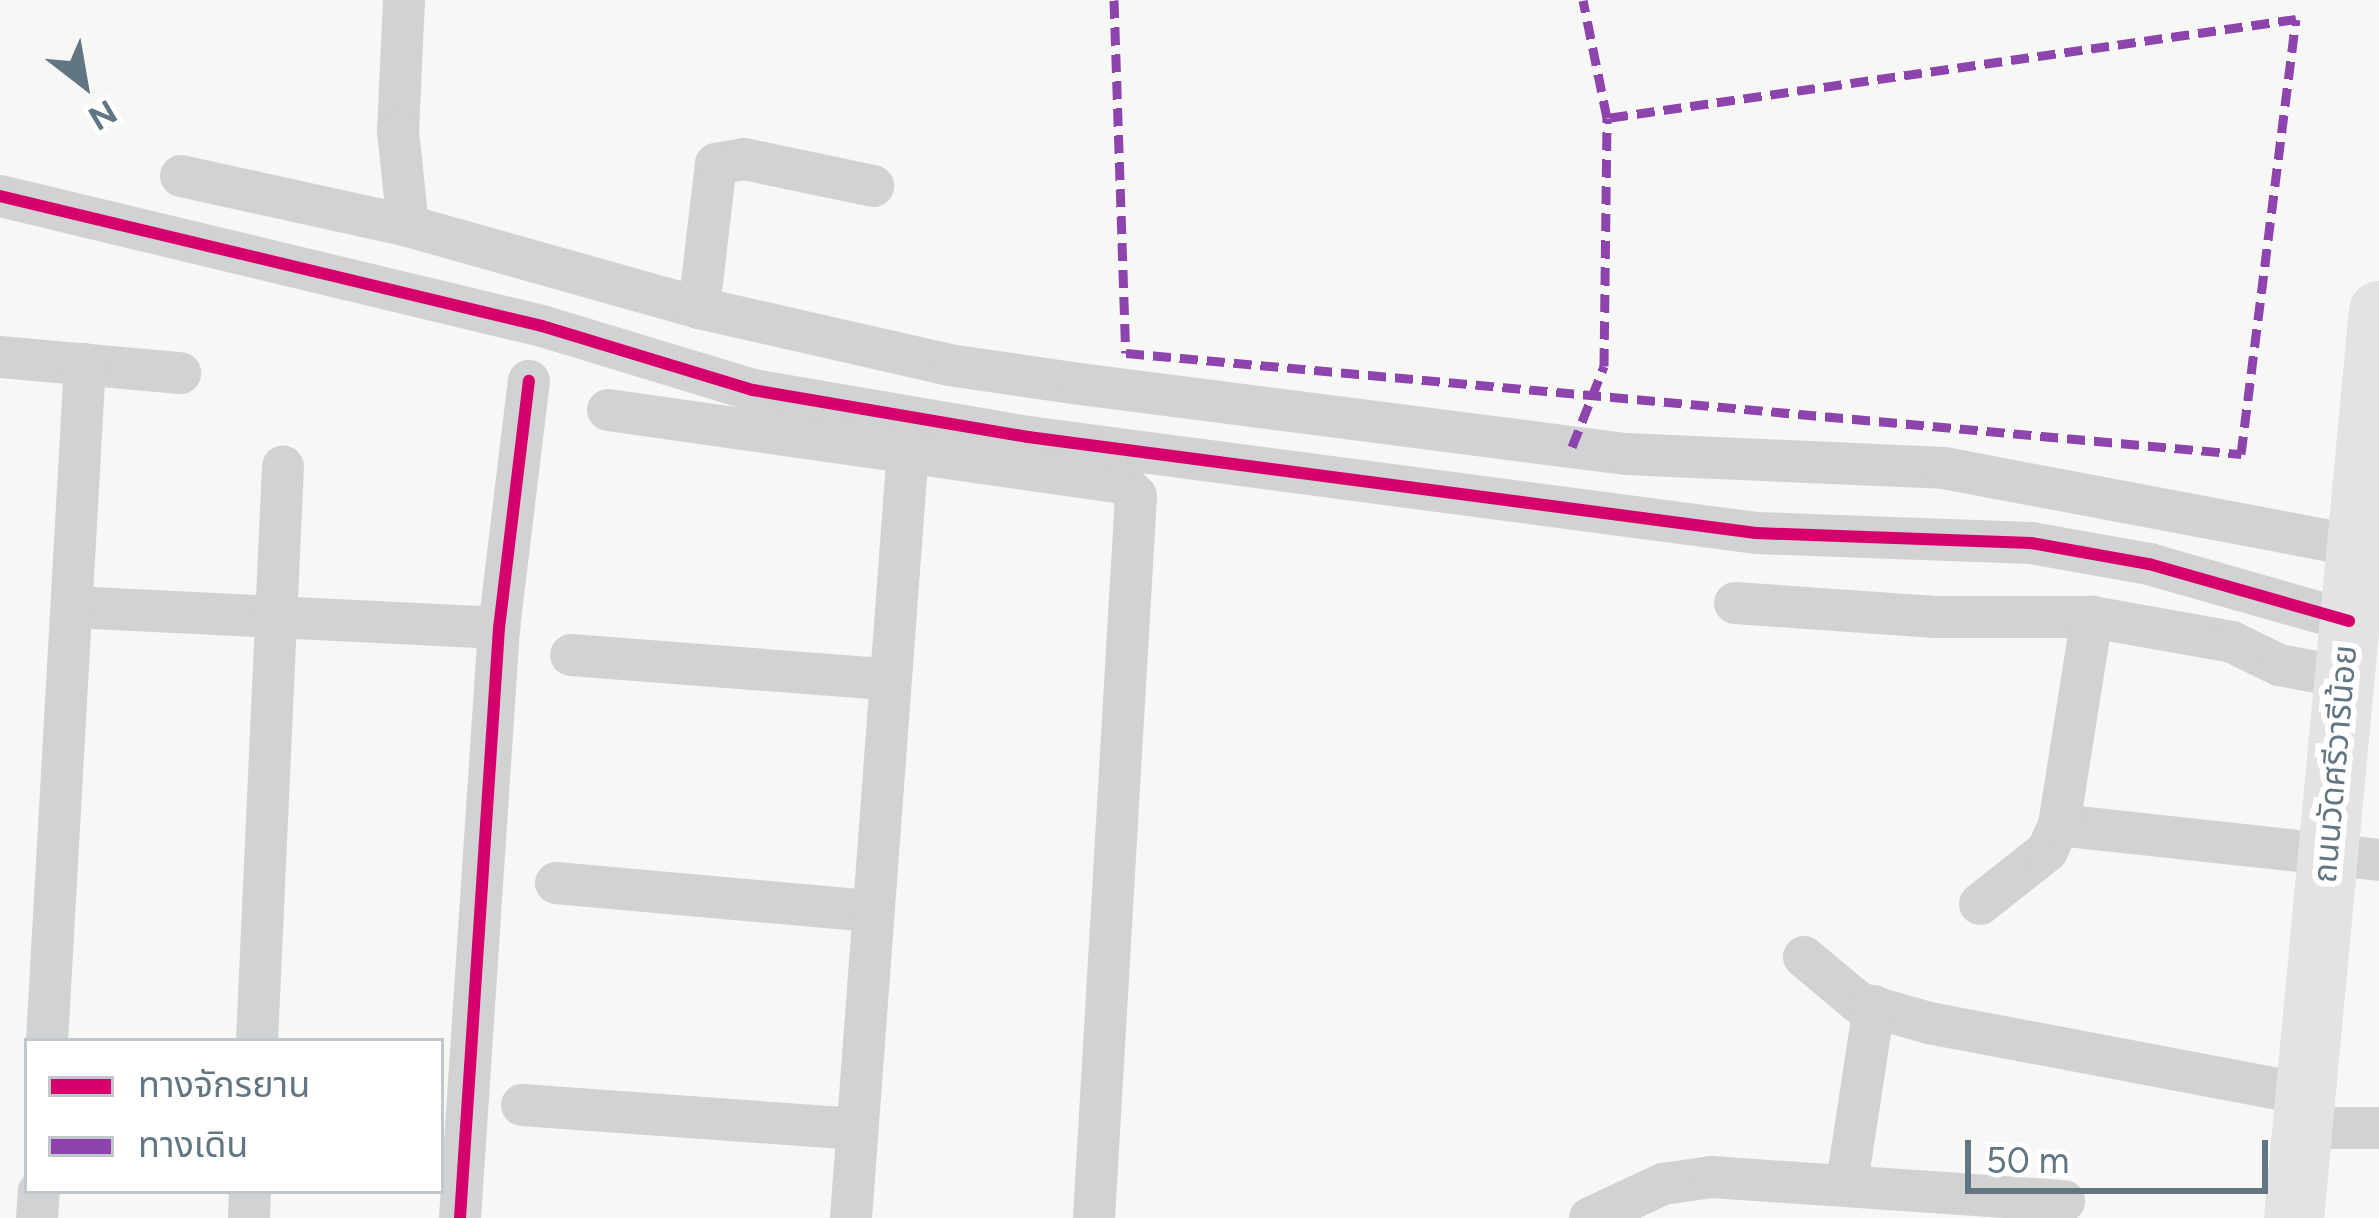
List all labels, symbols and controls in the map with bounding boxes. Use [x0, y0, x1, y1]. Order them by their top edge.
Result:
north arrow [24, 24, 144, 144]
text: N [82, 92, 124, 139]
street label: ถนนวัดศรีวารีน้อย [2305, 644, 2365, 884]
legend [24, 1038, 444, 1194]
text: ทางจักรยาน [138, 1063, 310, 1106]
scale bar [1971, 1116, 2274, 1190]
text: ทางเดิน [138, 1123, 248, 1166]
text: 50 m [1986, 1139, 2069, 1182]

